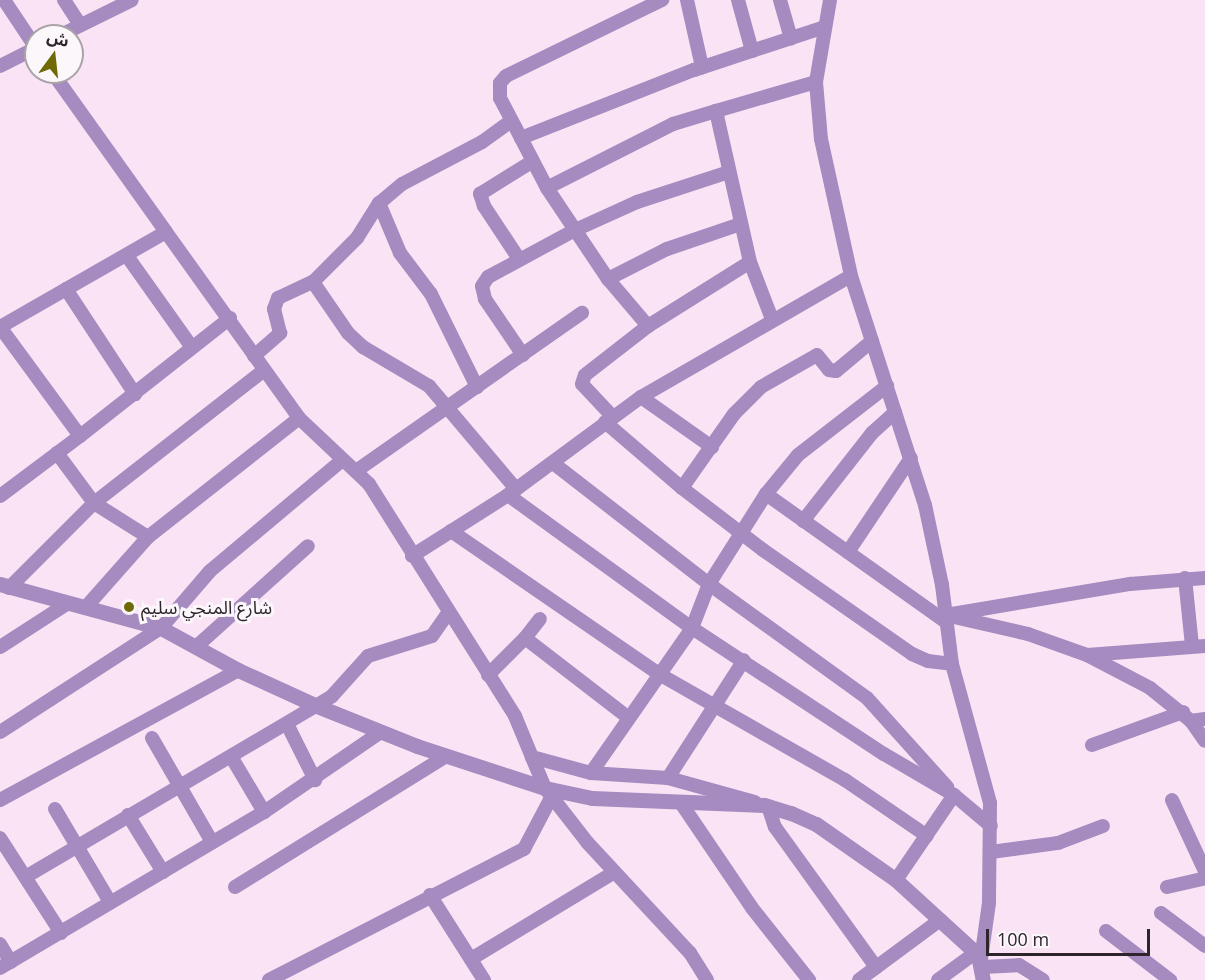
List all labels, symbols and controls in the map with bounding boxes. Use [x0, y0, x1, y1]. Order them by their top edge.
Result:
north arrow [24, 24, 84, 84]
text: ش [45, 25, 72, 52]
place label: شارع المنجي سليم [141, 596, 272, 618]
marker: شارع المنجي سليم [122, 600, 136, 614]
scale bar [989, 917, 1152, 955]
text: 100 m [997, 927, 1049, 951]

